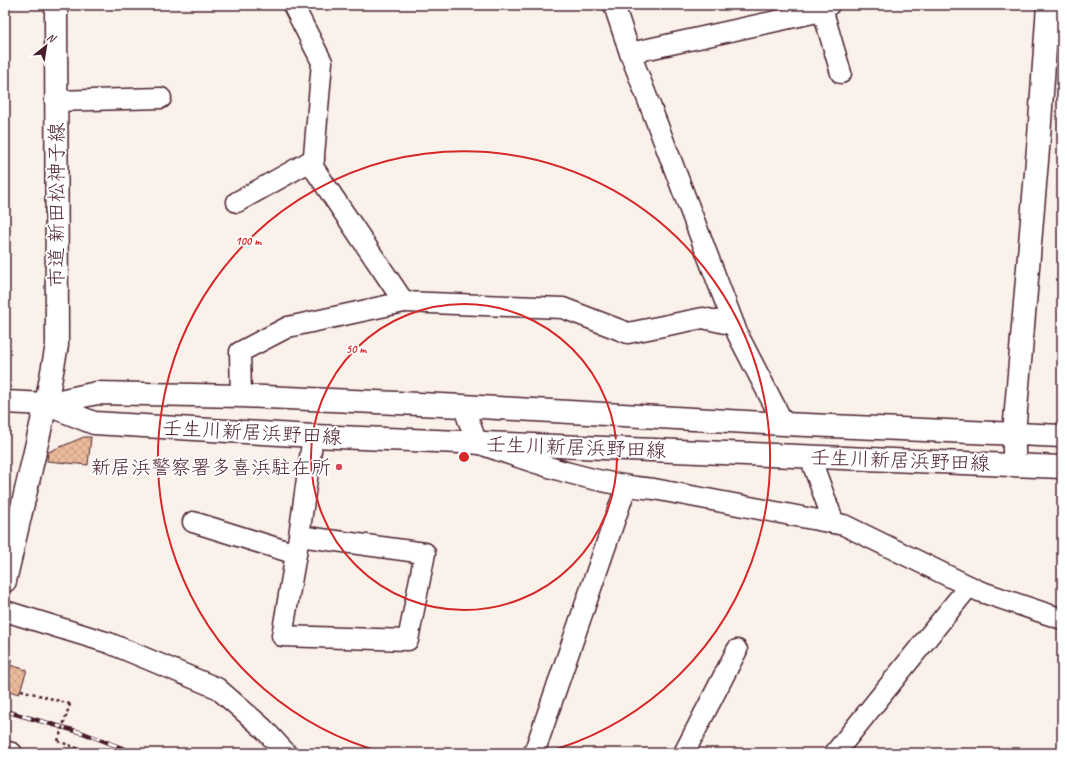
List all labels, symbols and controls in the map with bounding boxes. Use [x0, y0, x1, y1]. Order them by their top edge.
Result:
north arrow [26, 26, 66, 66]
text: N [45, 30, 59, 46]
street label: 市道 新田松神子線 [44, 123, 69, 287]
text: 100 m [235, 233, 262, 249]
text: 50 m [346, 341, 367, 357]
street label: 壬生川新居浜野田線 [161, 415, 343, 450]
street label: 壬生川新居浜野田線 [486, 432, 666, 463]
street label: 壬生川新居浜野田線 [810, 445, 990, 476]
centre of rings [457, 450, 471, 464]
place label: 新居浜警察署多喜浜駐在所 [91, 455, 331, 480]
marker: 新居浜警察署多喜浜駐在所 [334, 462, 344, 472]

